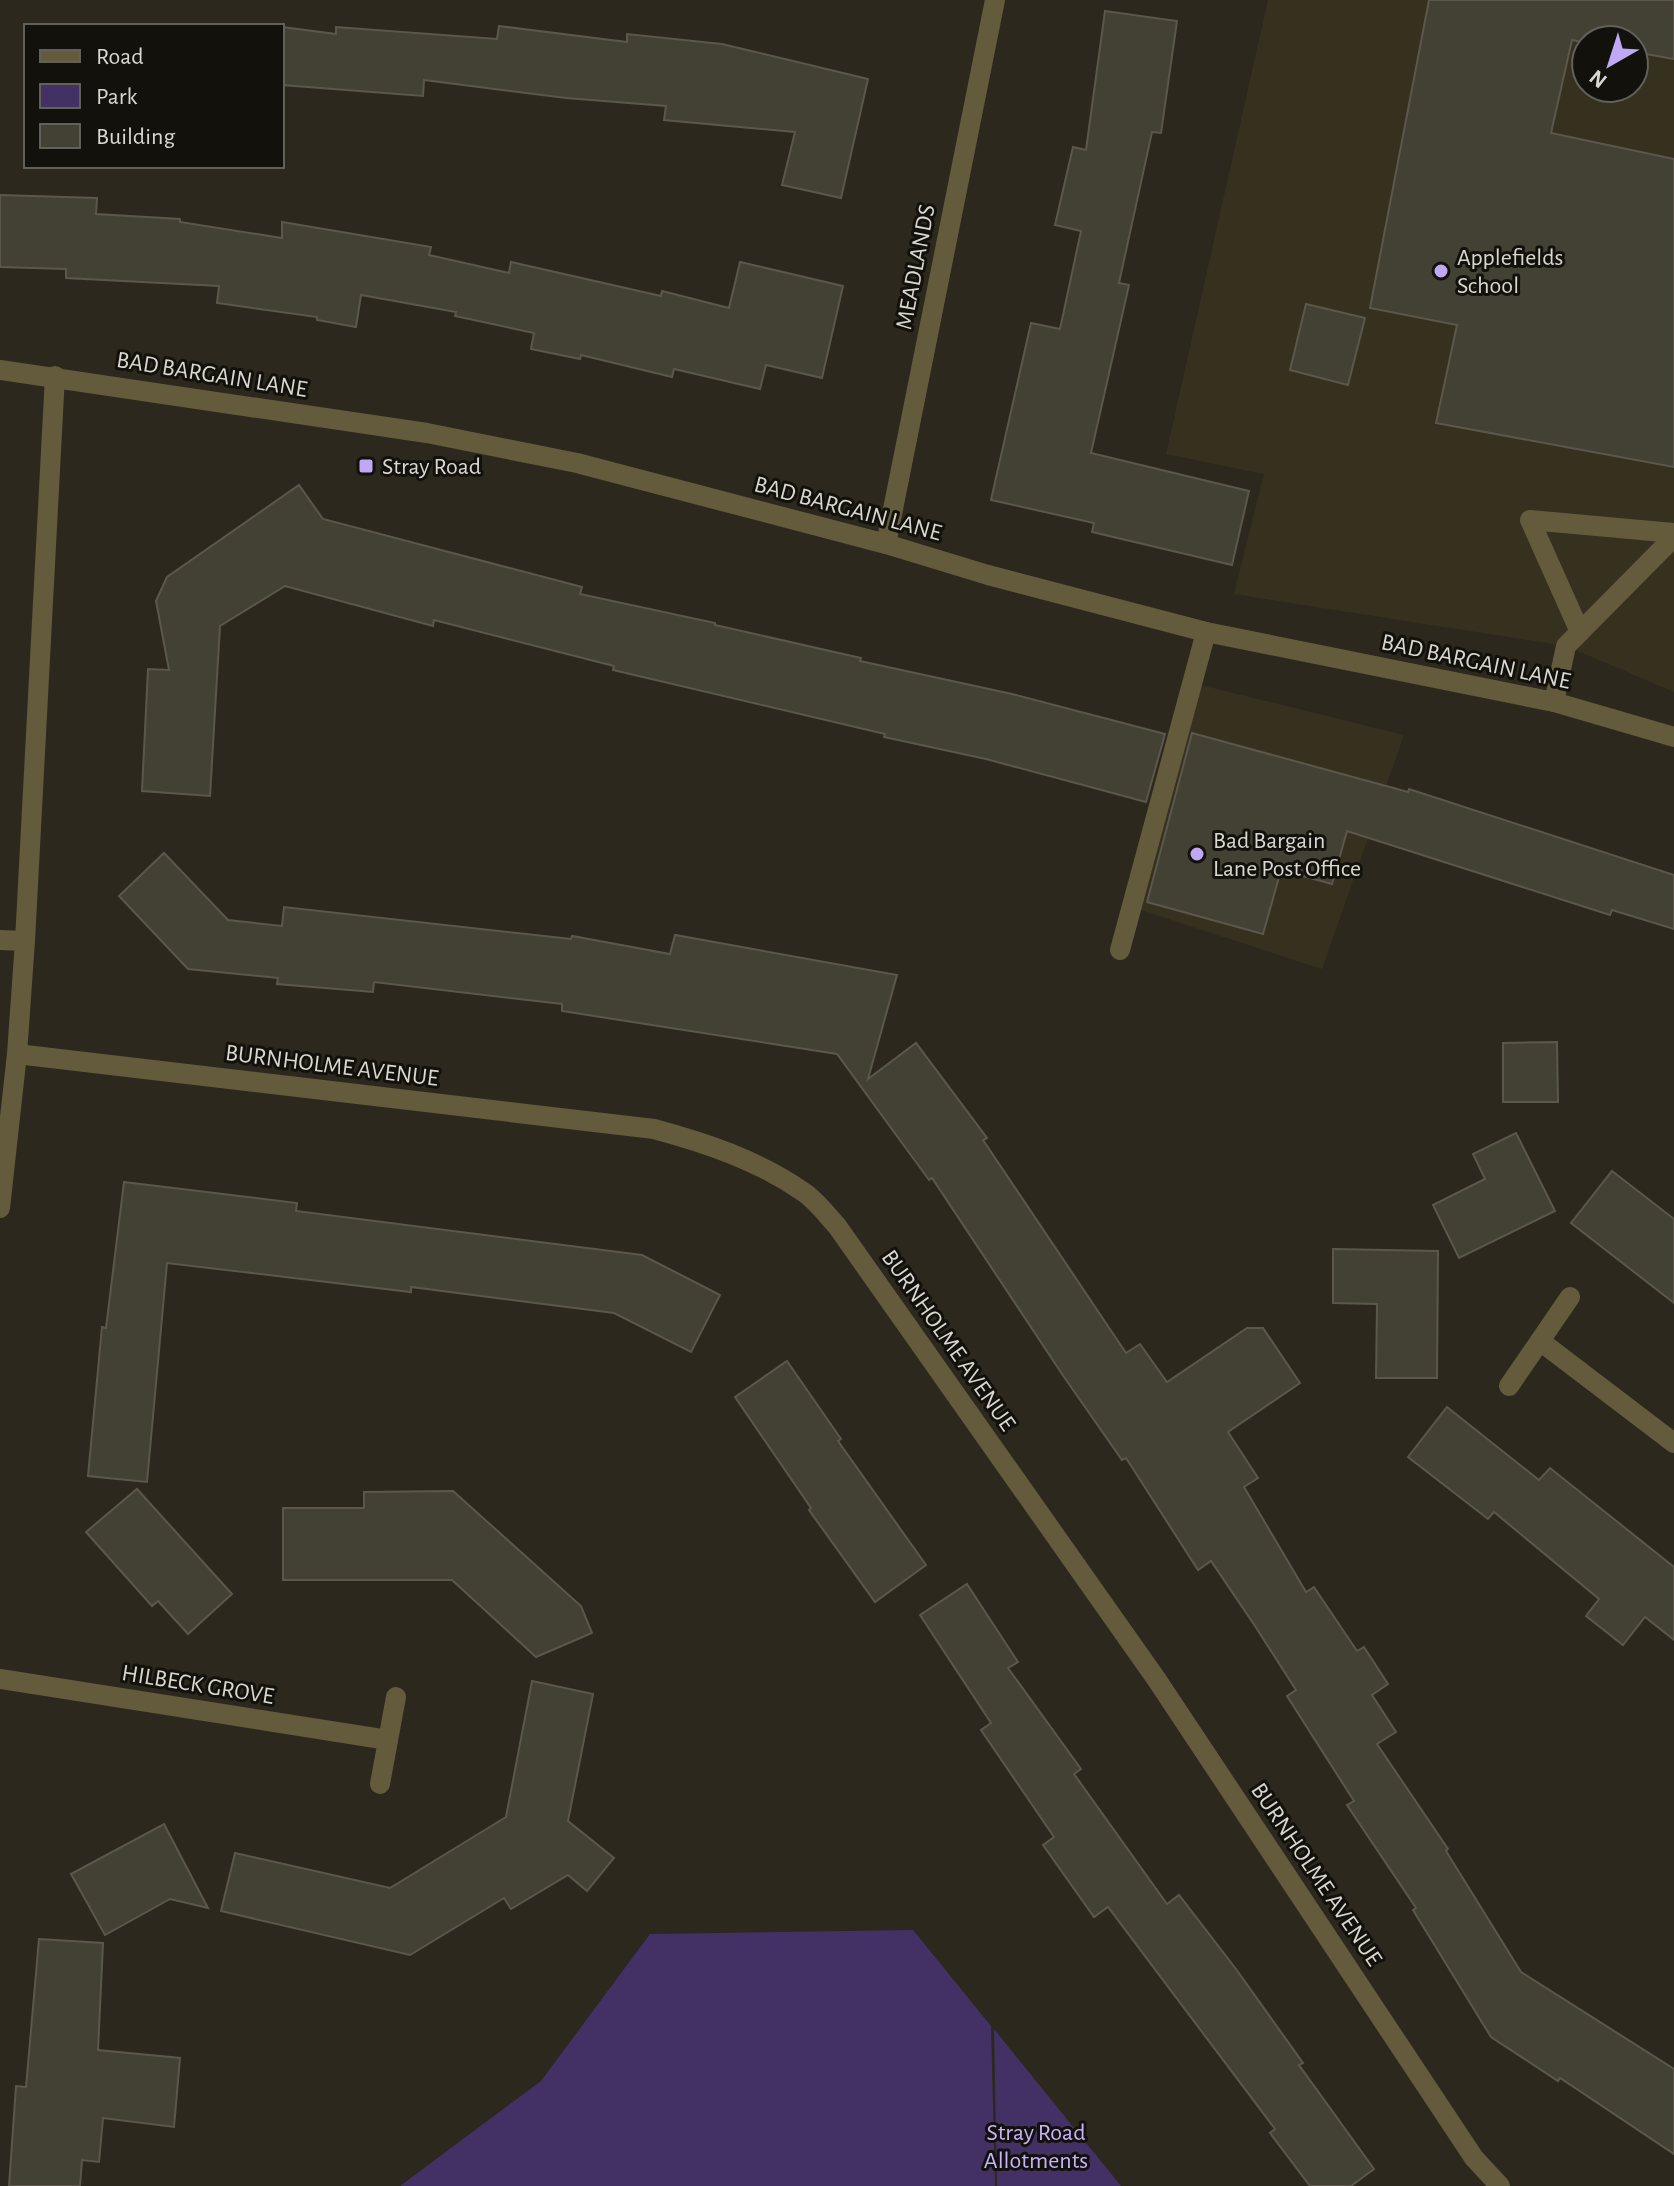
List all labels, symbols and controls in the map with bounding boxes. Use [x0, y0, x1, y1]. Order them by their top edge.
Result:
legend [24, 24, 284, 168]
north arrow [1570, 24, 1650, 104]
text: Road [96, 45, 144, 69]
text: N [1585, 65, 1611, 92]
text: Park [96, 85, 137, 109]
text: Building [96, 125, 175, 149]
street label: MEADLANDS [892, 203, 940, 332]
place label: Applefields School [1457, 246, 1563, 298]
marker: Applefields School [1432, 262, 1450, 280]
street label: BAD BARGAIN LANE [115, 348, 309, 402]
place label: Stray Road [382, 455, 481, 479]
marker: Stray Road [357, 457, 375, 475]
street label: BAD BARGAIN LANE [751, 472, 944, 546]
street label: BAD BARGAIN LANE [1379, 630, 1573, 694]
place label: Bad Bargain Lane Post Office [1213, 829, 1361, 881]
marker: Bad Bargain Lane Post Office [1188, 845, 1206, 863]
street label: BURNHOLME AVENUE [224, 1041, 440, 1091]
street label: BURNHOLME AVENUE [877, 1246, 1020, 1436]
street label: HILBECK GROVE [120, 1661, 276, 1709]
street label: BURNHOLME AVENUE [1246, 1779, 1386, 1971]
park label: Stray Road Allotments [984, 2121, 1088, 2173]

